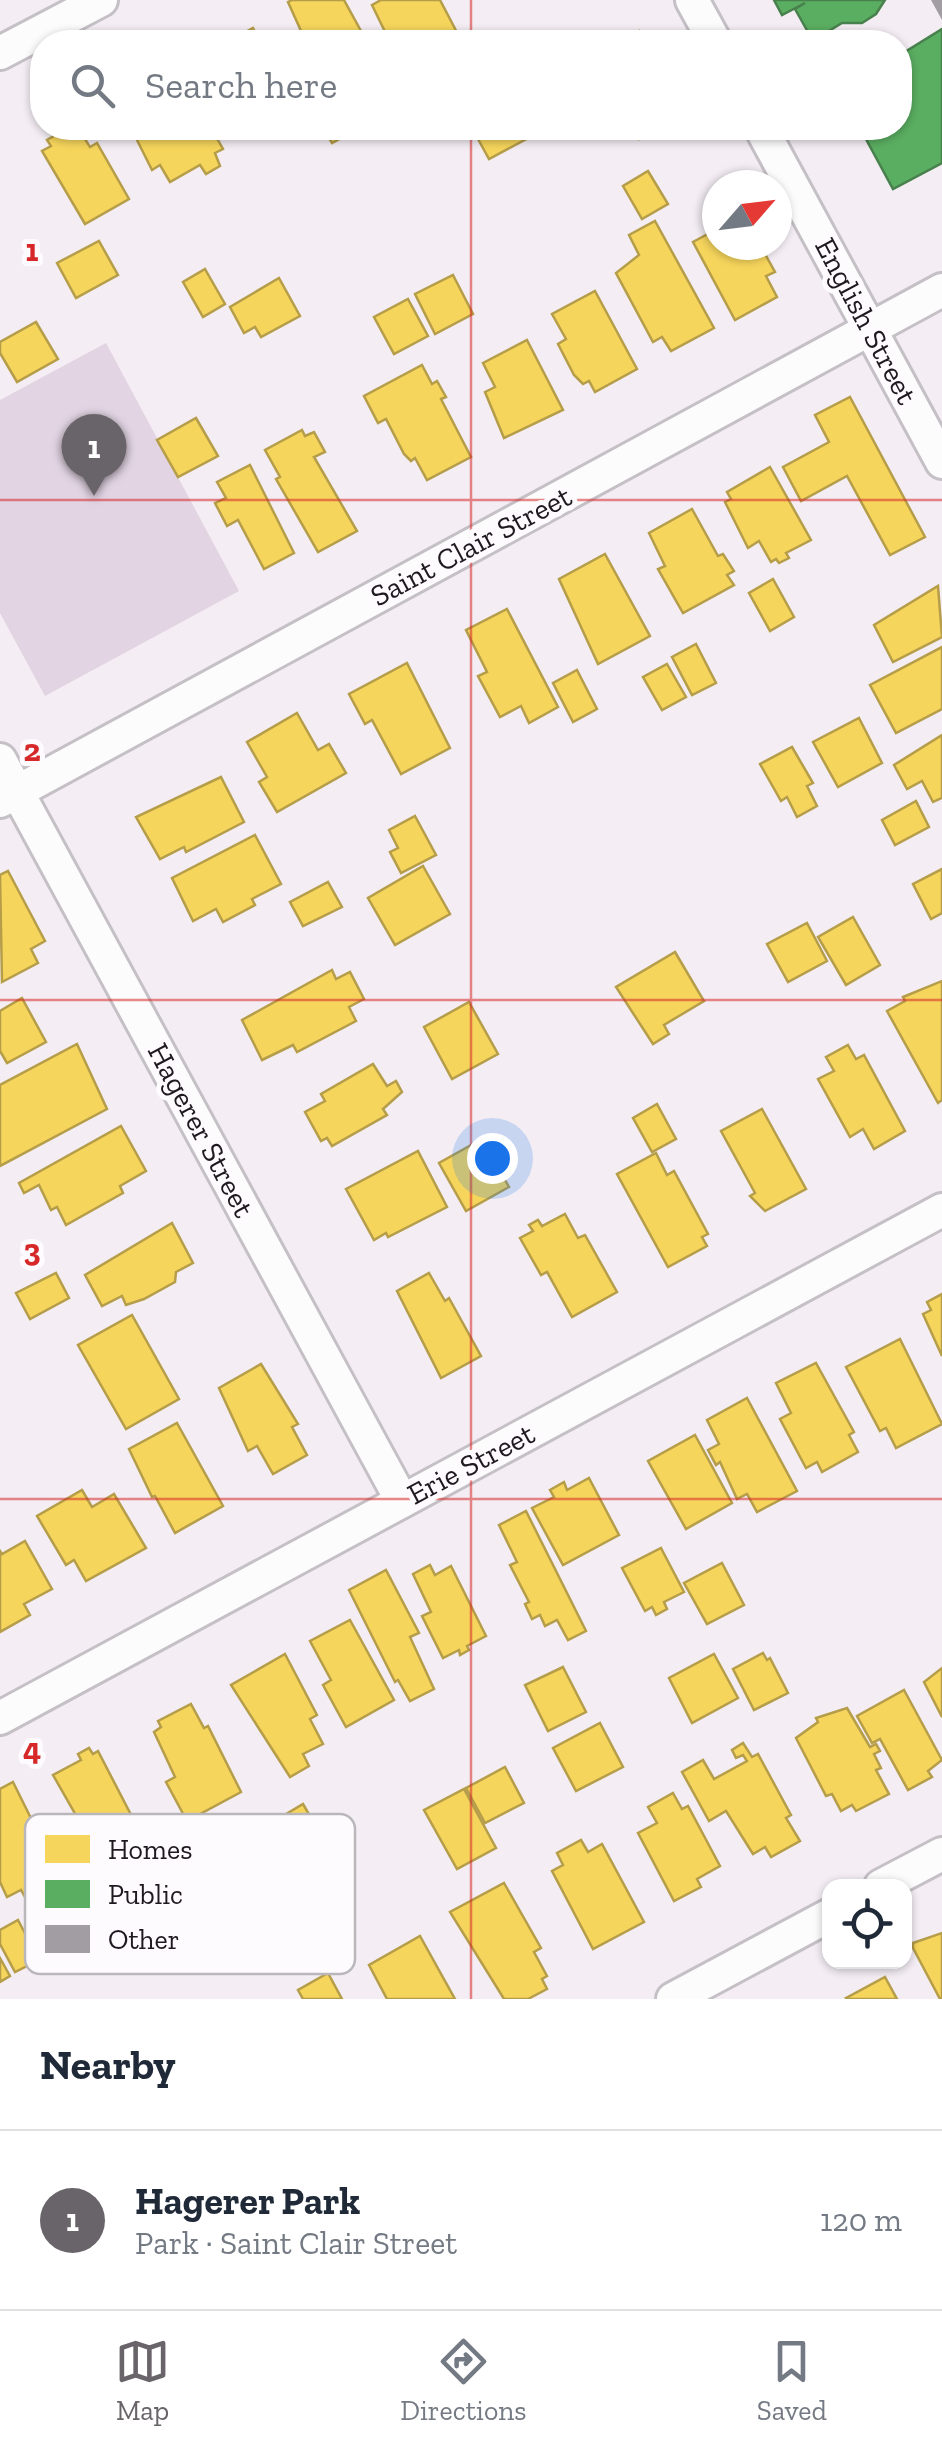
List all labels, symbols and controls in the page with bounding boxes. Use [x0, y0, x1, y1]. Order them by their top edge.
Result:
search box [30, 30, 912, 140]
icon: search [65, 58, 120, 113]
text: Search here [145, 62, 337, 108]
north arrow [702, 170, 792, 260]
text: 1 [26, 231, 39, 269]
street label: English Street [807, 232, 925, 410]
pin: 1 [62, 414, 126, 496]
street label: Saint Clair Street [364, 478, 578, 614]
text: 2 [23, 731, 41, 769]
street label: Hagerer Street [140, 1037, 262, 1223]
your location [467, 1133, 518, 1184]
text: 3 [23, 1231, 41, 1269]
street label: Erie Street [401, 1416, 541, 1512]
text: 4 [23, 1730, 41, 1768]
legend [25, 1814, 355, 1974]
text: Homes [108, 1833, 192, 1866]
text: Public [108, 1878, 183, 1911]
map controls [822, 1879, 912, 1969]
button: locate [822, 1879, 912, 1969]
text: Other [108, 1923, 179, 1956]
text: Nearby [40, 2039, 176, 2090]
text: Hagerer Park [135, 2178, 360, 2224]
text: 1 [66, 2201, 79, 2239]
text: 120 m [820, 2201, 902, 2239]
text: Park · Saint Clair Street [135, 2224, 457, 2262]
tab: Map [115, 2334, 170, 2427]
tab: Directions [400, 2334, 527, 2427]
tab: Saved [757, 2334, 827, 2427]

